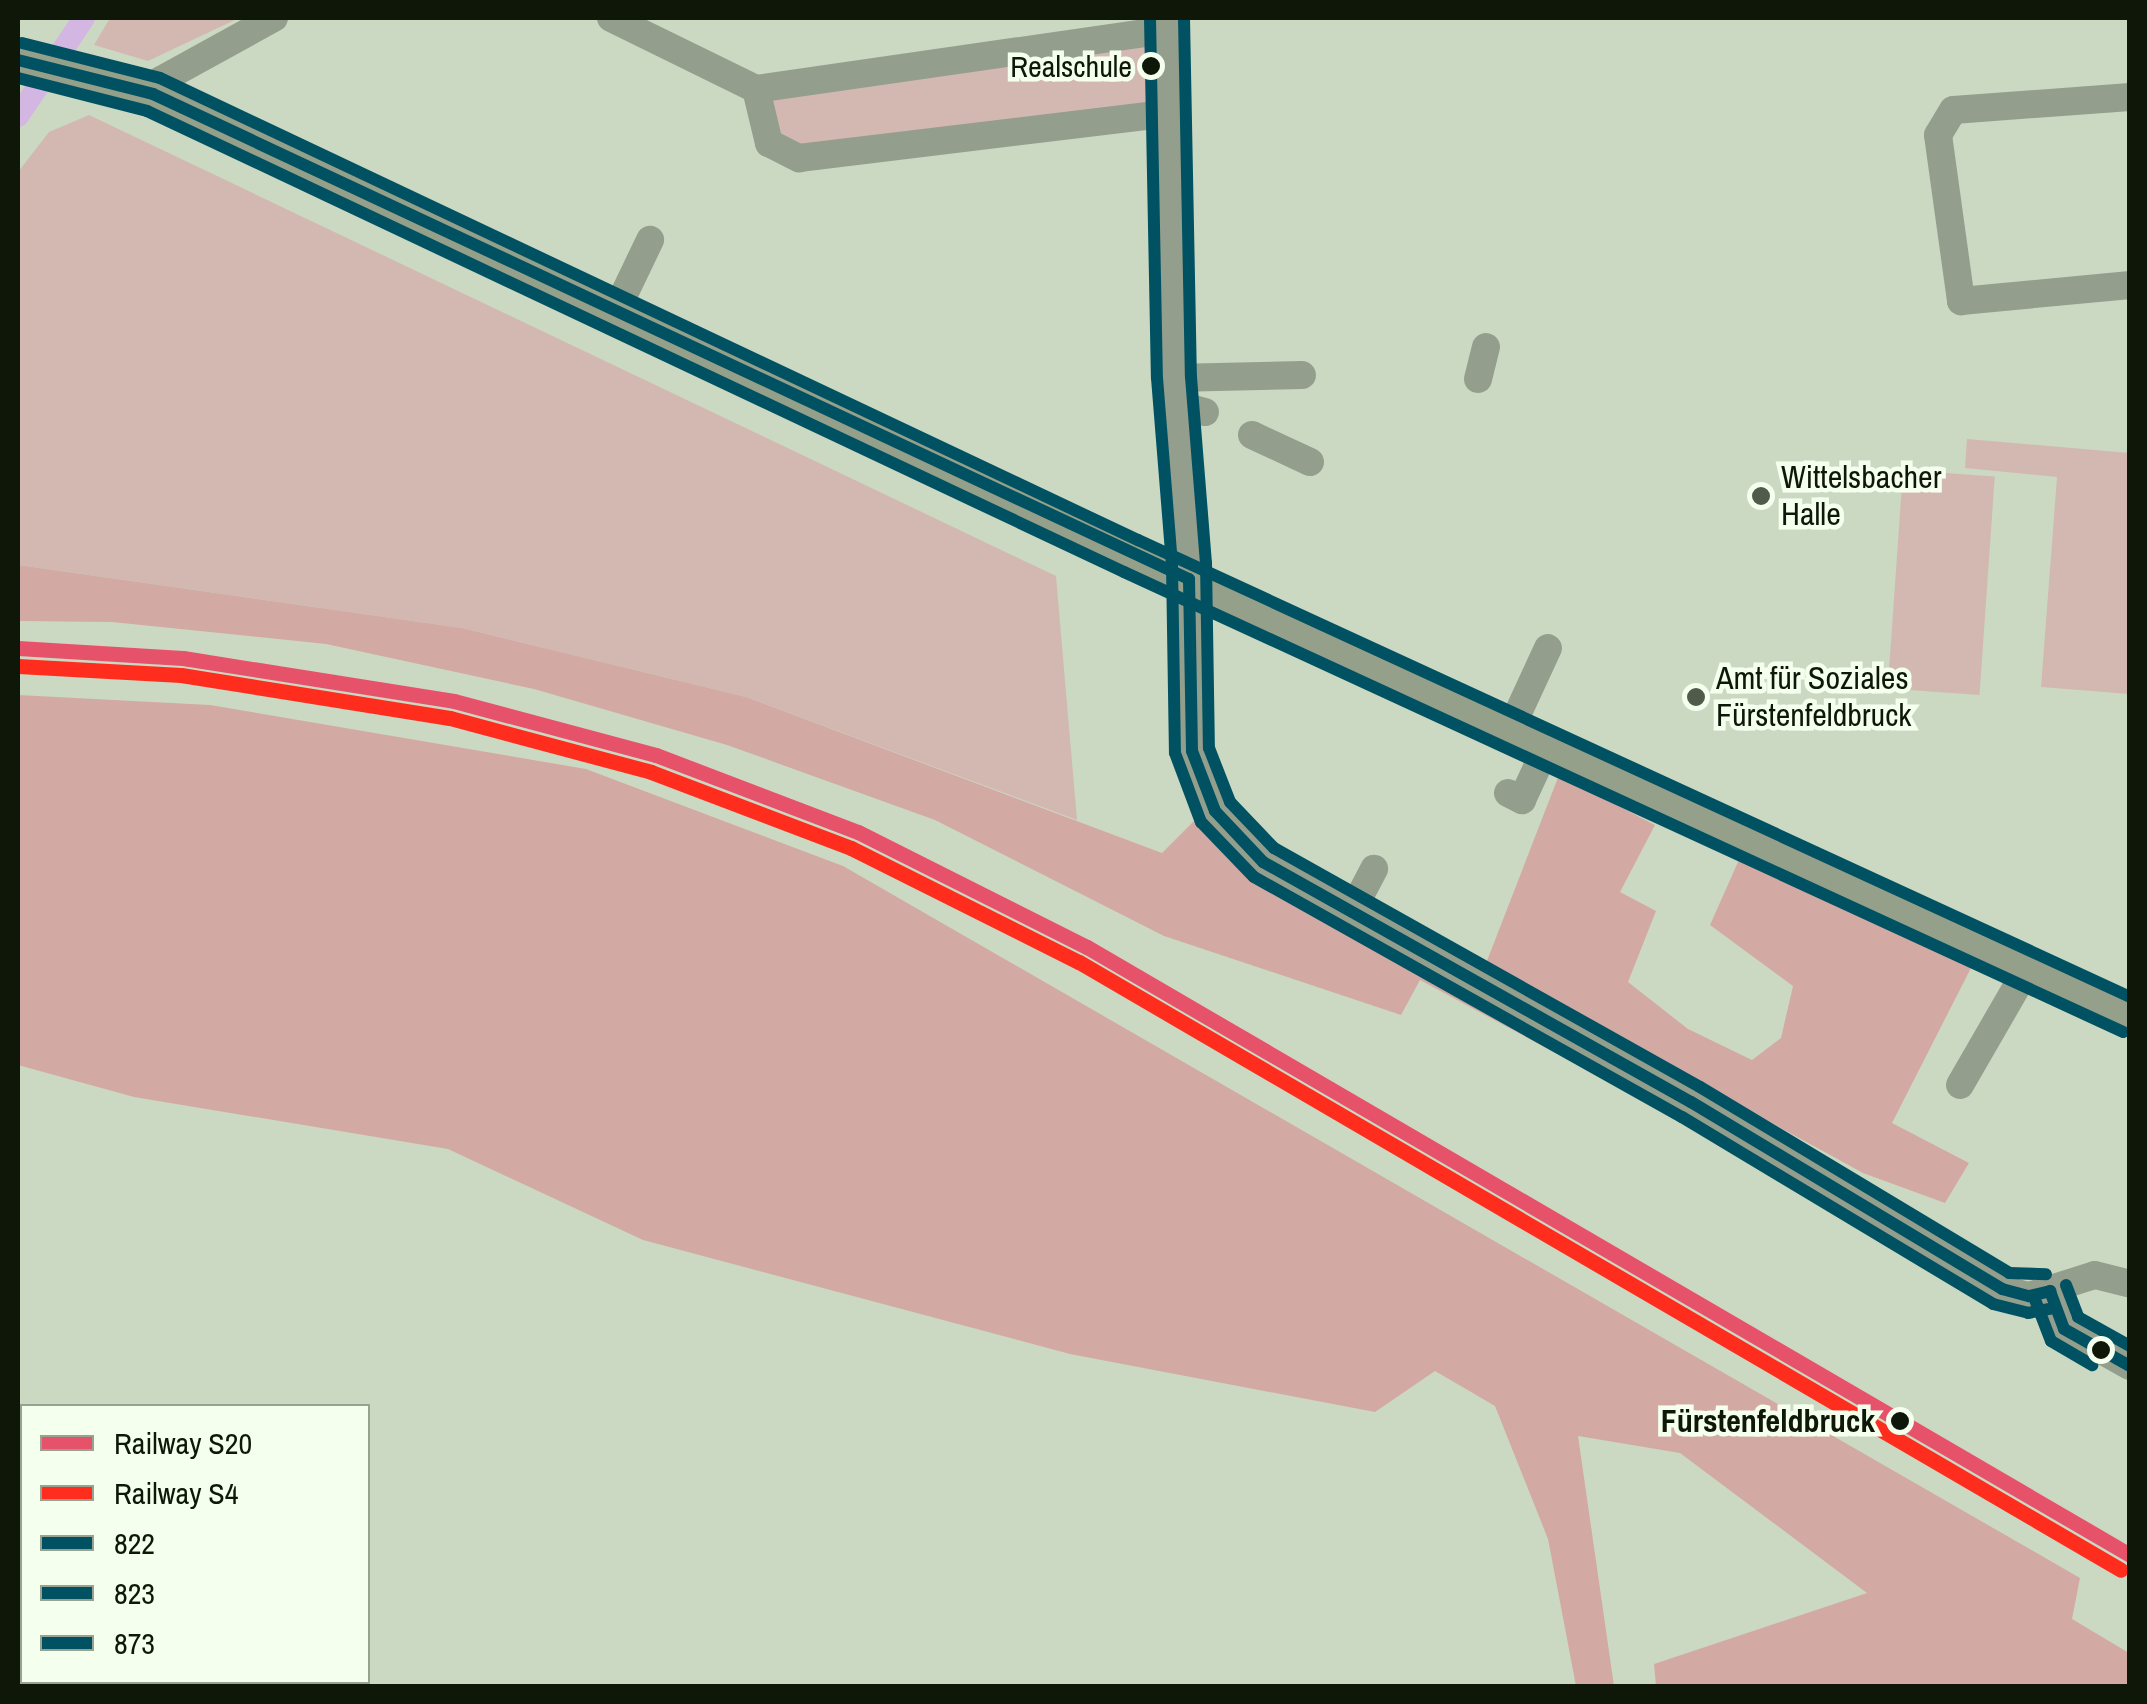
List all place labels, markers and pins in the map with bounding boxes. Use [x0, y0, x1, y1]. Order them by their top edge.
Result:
place label: Realschule [1010, 48, 1132, 84]
marker: Realschule [1141, 56, 1161, 76]
place label: Wittelsbacher Halle [1781, 459, 1941, 534]
marker: Wittelsbacher Halle [1750, 485, 1772, 507]
place label: Amt für Soziales Fürstenfeldbruck [1716, 660, 1911, 735]
marker: Amt für Soziales Fürstenfeldbruck [1685, 686, 1707, 708]
unlabelled marker [2091, 1340, 2111, 1360]
place label: Fürstenfeldbruck [1661, 1402, 1875, 1440]
marker: Fürstenfeldbruck [1884, 1405, 1916, 1437]

